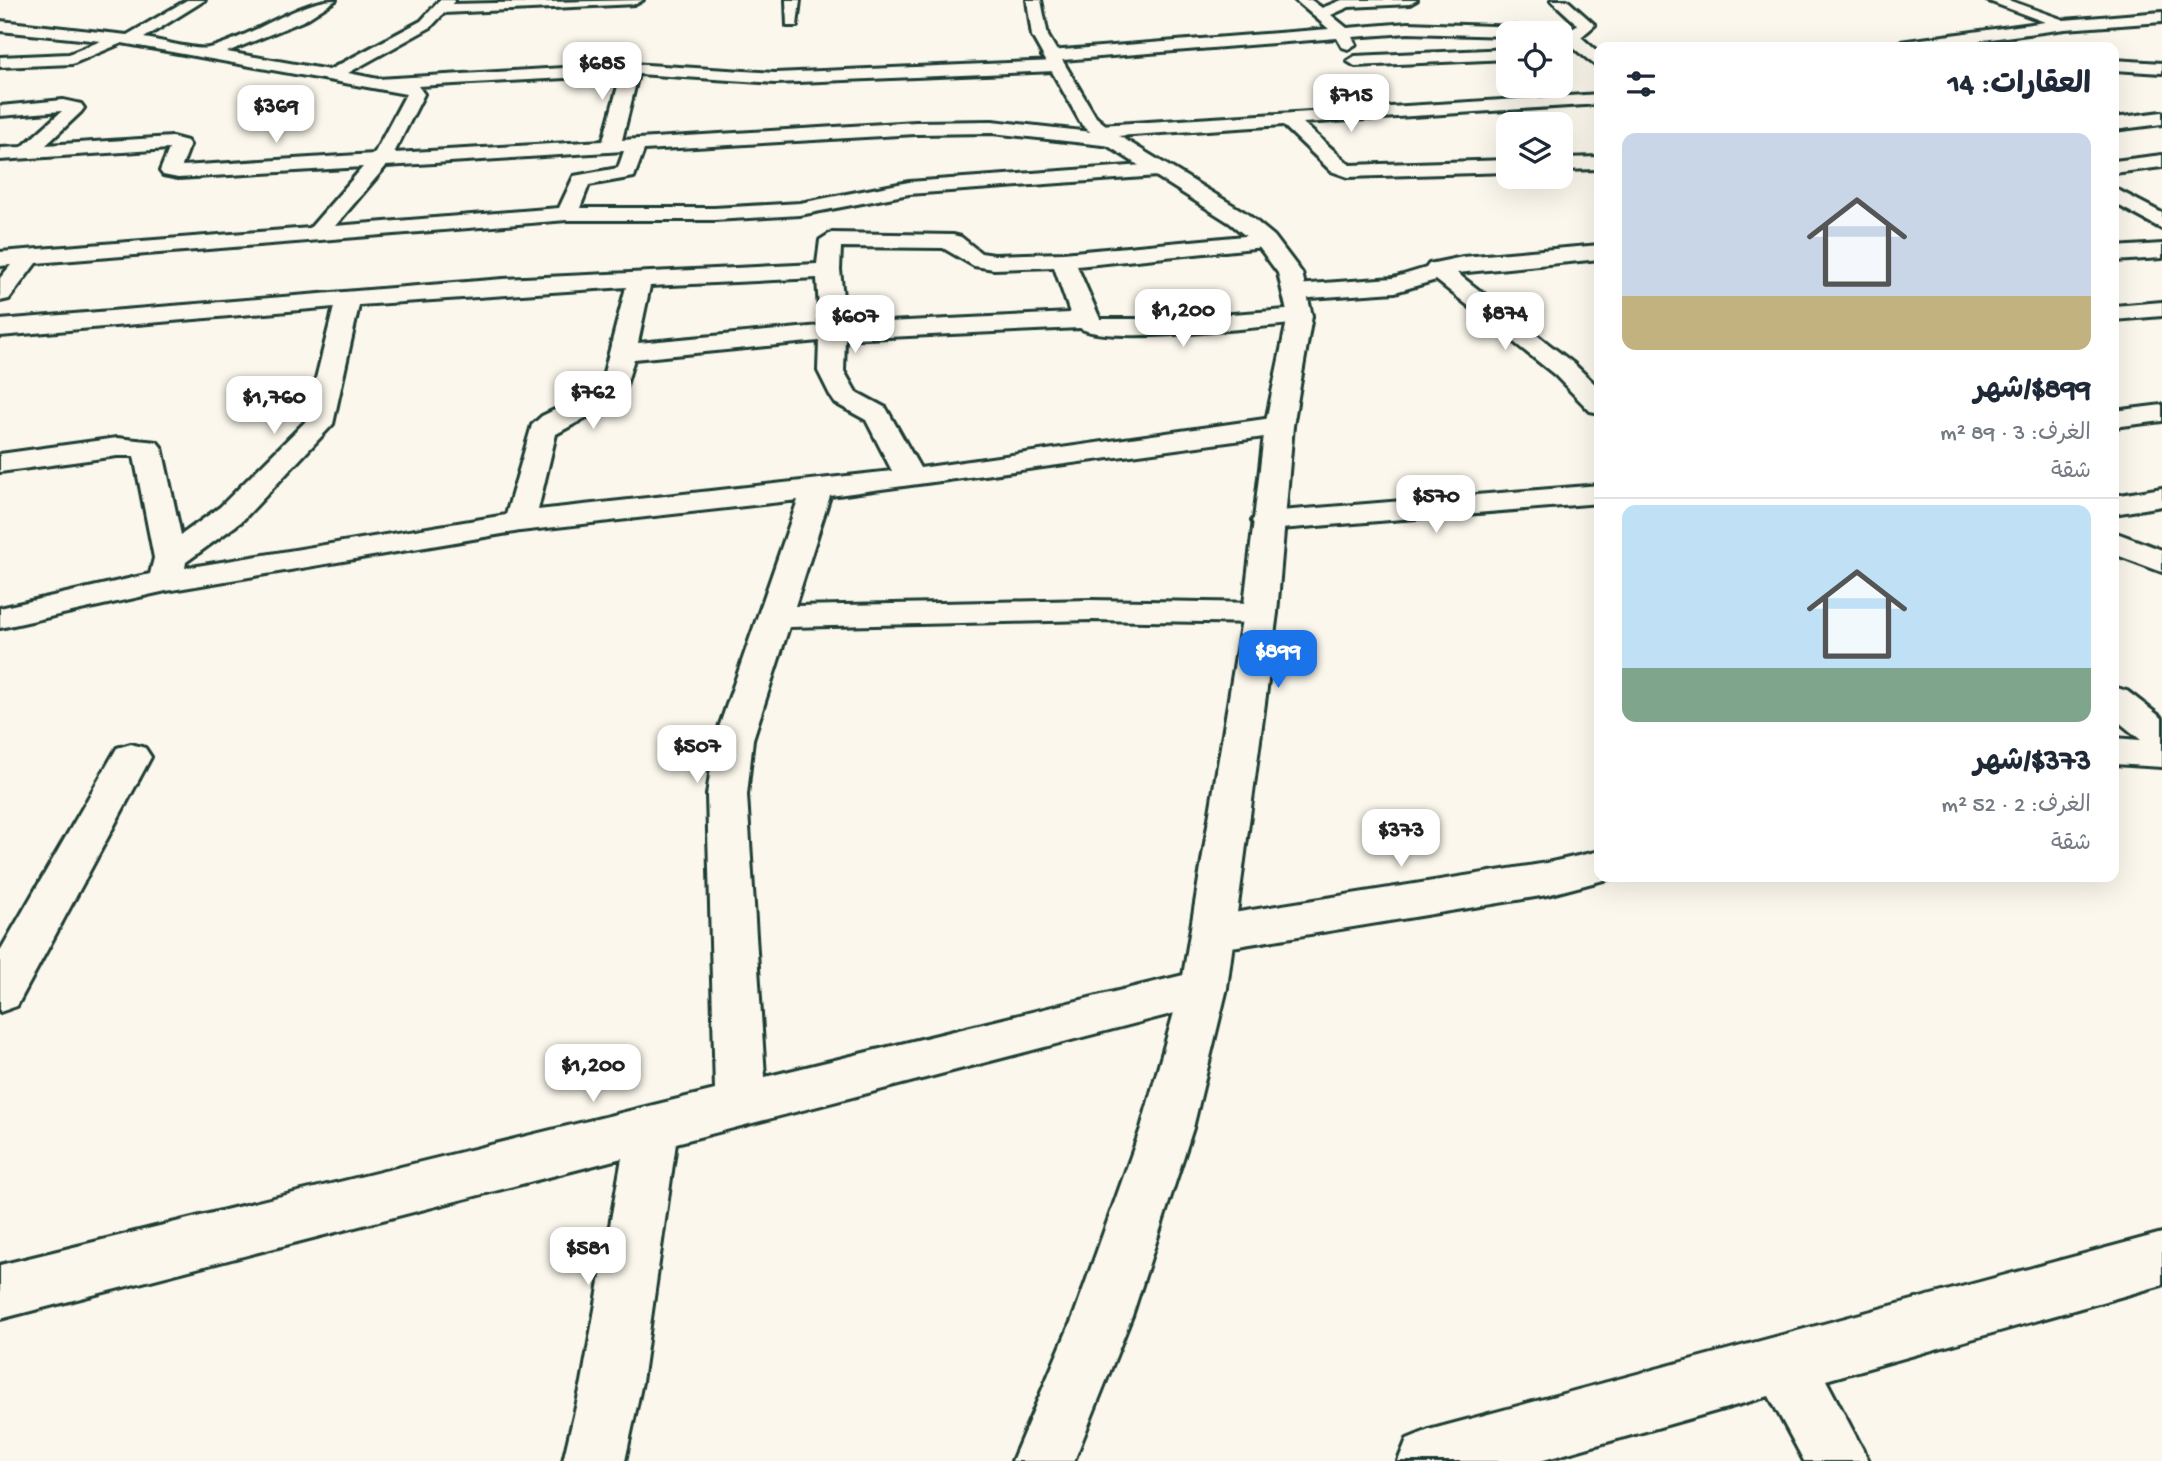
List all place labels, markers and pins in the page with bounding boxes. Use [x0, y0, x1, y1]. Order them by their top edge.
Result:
pin: $685 [561, 42, 643, 102]
pin: $715 [1310, 74, 1392, 134]
pin: $369 [235, 86, 317, 145]
pin: $1,200 [1126, 290, 1240, 349]
pin: $874 [1464, 292, 1546, 352]
pin: $607 [814, 296, 896, 355]
pin: $762 [552, 372, 634, 431]
pin: $1,760 [217, 376, 331, 436]
pin: $570 [1395, 476, 1477, 535]
pin: $899 [1237, 630, 1319, 690]
pin: $507 [656, 726, 738, 785]
pin: $373 [1360, 810, 1442, 869]
pin: $1,200 [536, 1044, 650, 1104]
pin: $581 [547, 1228, 629, 1287]

